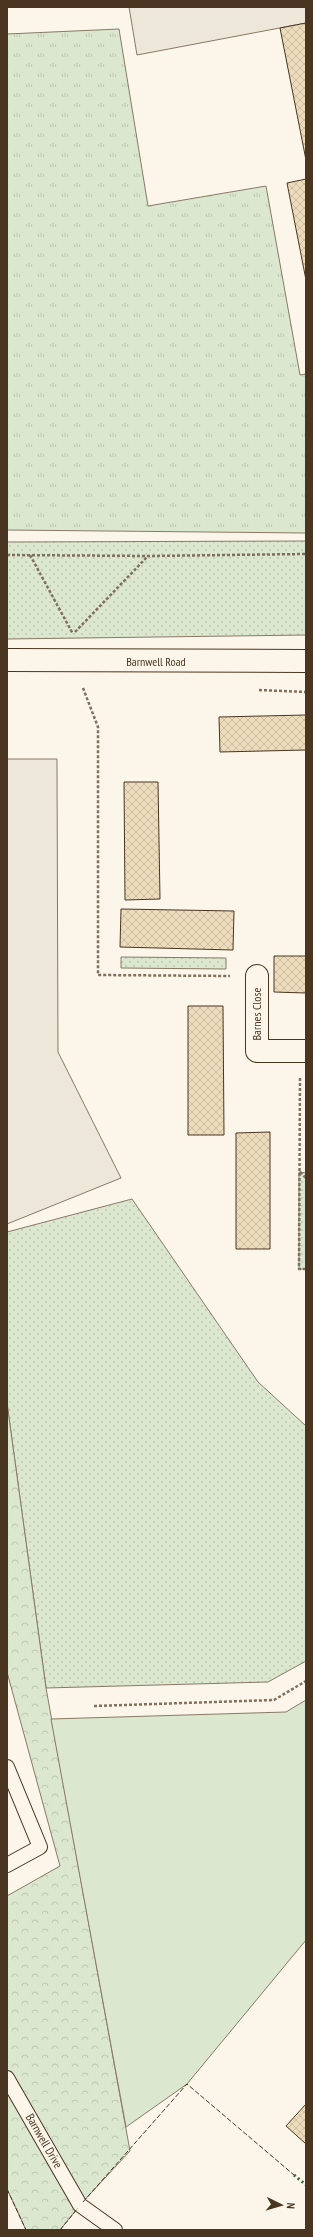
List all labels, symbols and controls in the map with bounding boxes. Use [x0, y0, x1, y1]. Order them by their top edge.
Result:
street label: Barnwell Road [126, 654, 186, 669]
street label: Barnes Close [249, 987, 264, 1041]
street label: Barnwell Drive [23, 2111, 66, 2171]
north arrow [261, 2185, 301, 2225]
text: N [284, 2202, 298, 2209]

